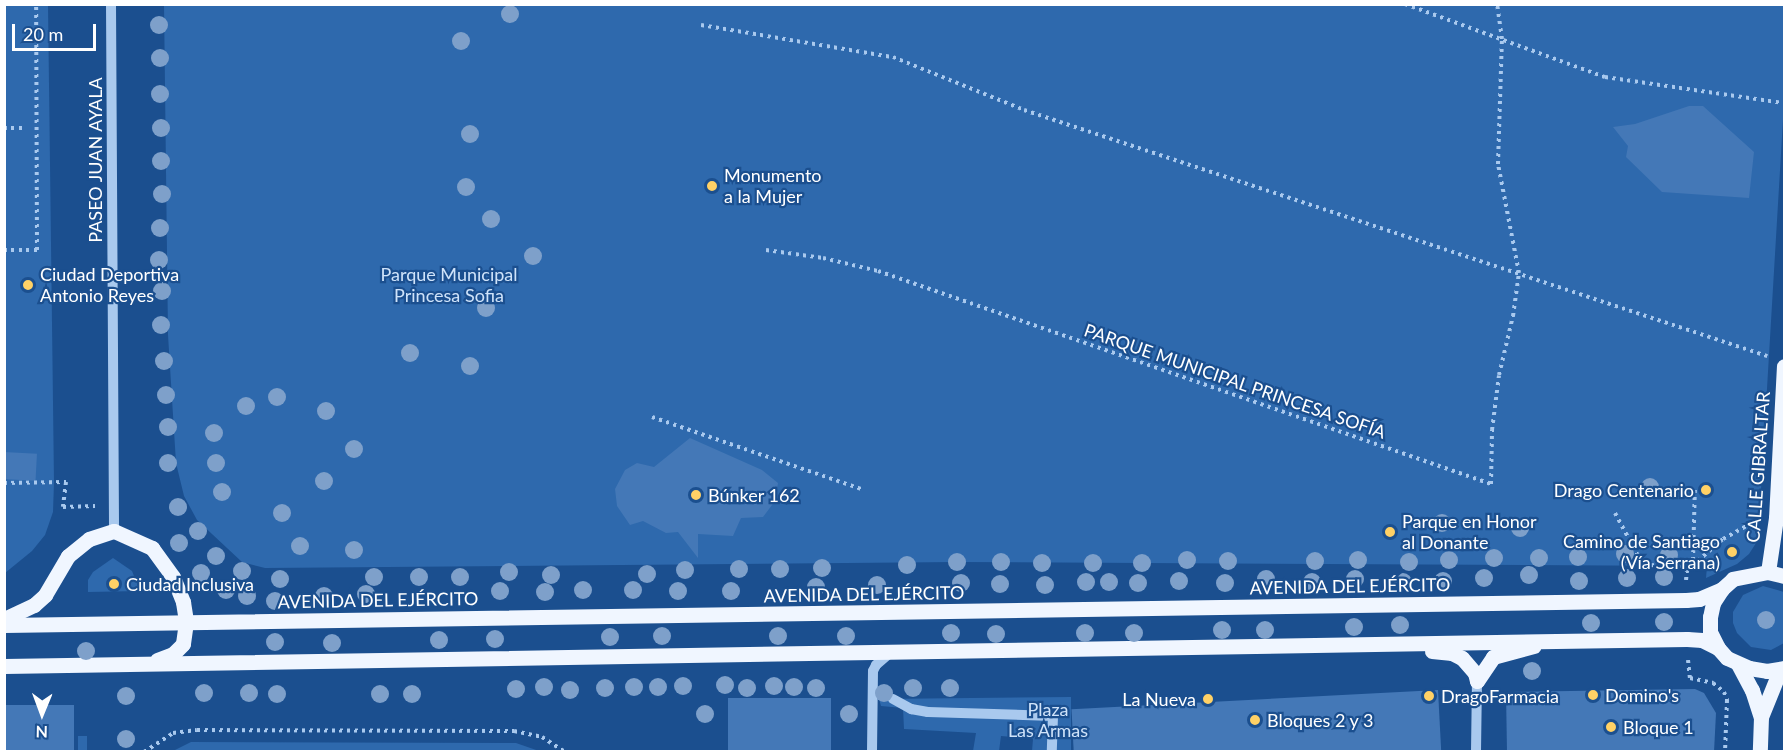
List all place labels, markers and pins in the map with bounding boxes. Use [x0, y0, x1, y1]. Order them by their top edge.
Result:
place label: Monumento a la Mujer [724, 165, 822, 207]
marker: Monumento a la Mujer [705, 179, 719, 193]
place label: Ciudad Deportiva Antonio Reyes [40, 264, 179, 306]
marker: Ciudad Deportiva Antonio Reyes [21, 278, 35, 292]
place label: Drago Centenario [1554, 479, 1694, 501]
marker: Drago Centenario [1699, 483, 1713, 497]
place label: Búnker 162 [708, 484, 800, 506]
marker: Búnker 162 [689, 488, 703, 502]
place label: Parque en Honor al Donante [1402, 511, 1537, 554]
marker: Parque en Honor al Donante [1383, 525, 1397, 539]
place label: Camino de Santiago (Vía Serrana) [1563, 531, 1720, 574]
marker: Camino de Santiago (Vía Serrana) [1725, 545, 1739, 559]
place label: Ciudad Inclusiva [126, 573, 254, 595]
marker: Ciudad Inclusiva [107, 577, 121, 591]
place label: Domino's [1605, 684, 1679, 706]
place label: DragoFarmacia [1441, 685, 1559, 707]
place label: La Nueva [1122, 688, 1196, 710]
marker: Domino's [1586, 688, 1600, 702]
marker: DragoFarmacia [1422, 689, 1436, 703]
marker: La Nueva [1201, 692, 1215, 706]
place label: Bloques 2 y 3 [1267, 709, 1374, 731]
marker: Bloques 2 y 3 [1248, 713, 1262, 727]
place label: Bloque 1 [1623, 716, 1694, 738]
marker: Bloque 1 [1604, 720, 1618, 734]

